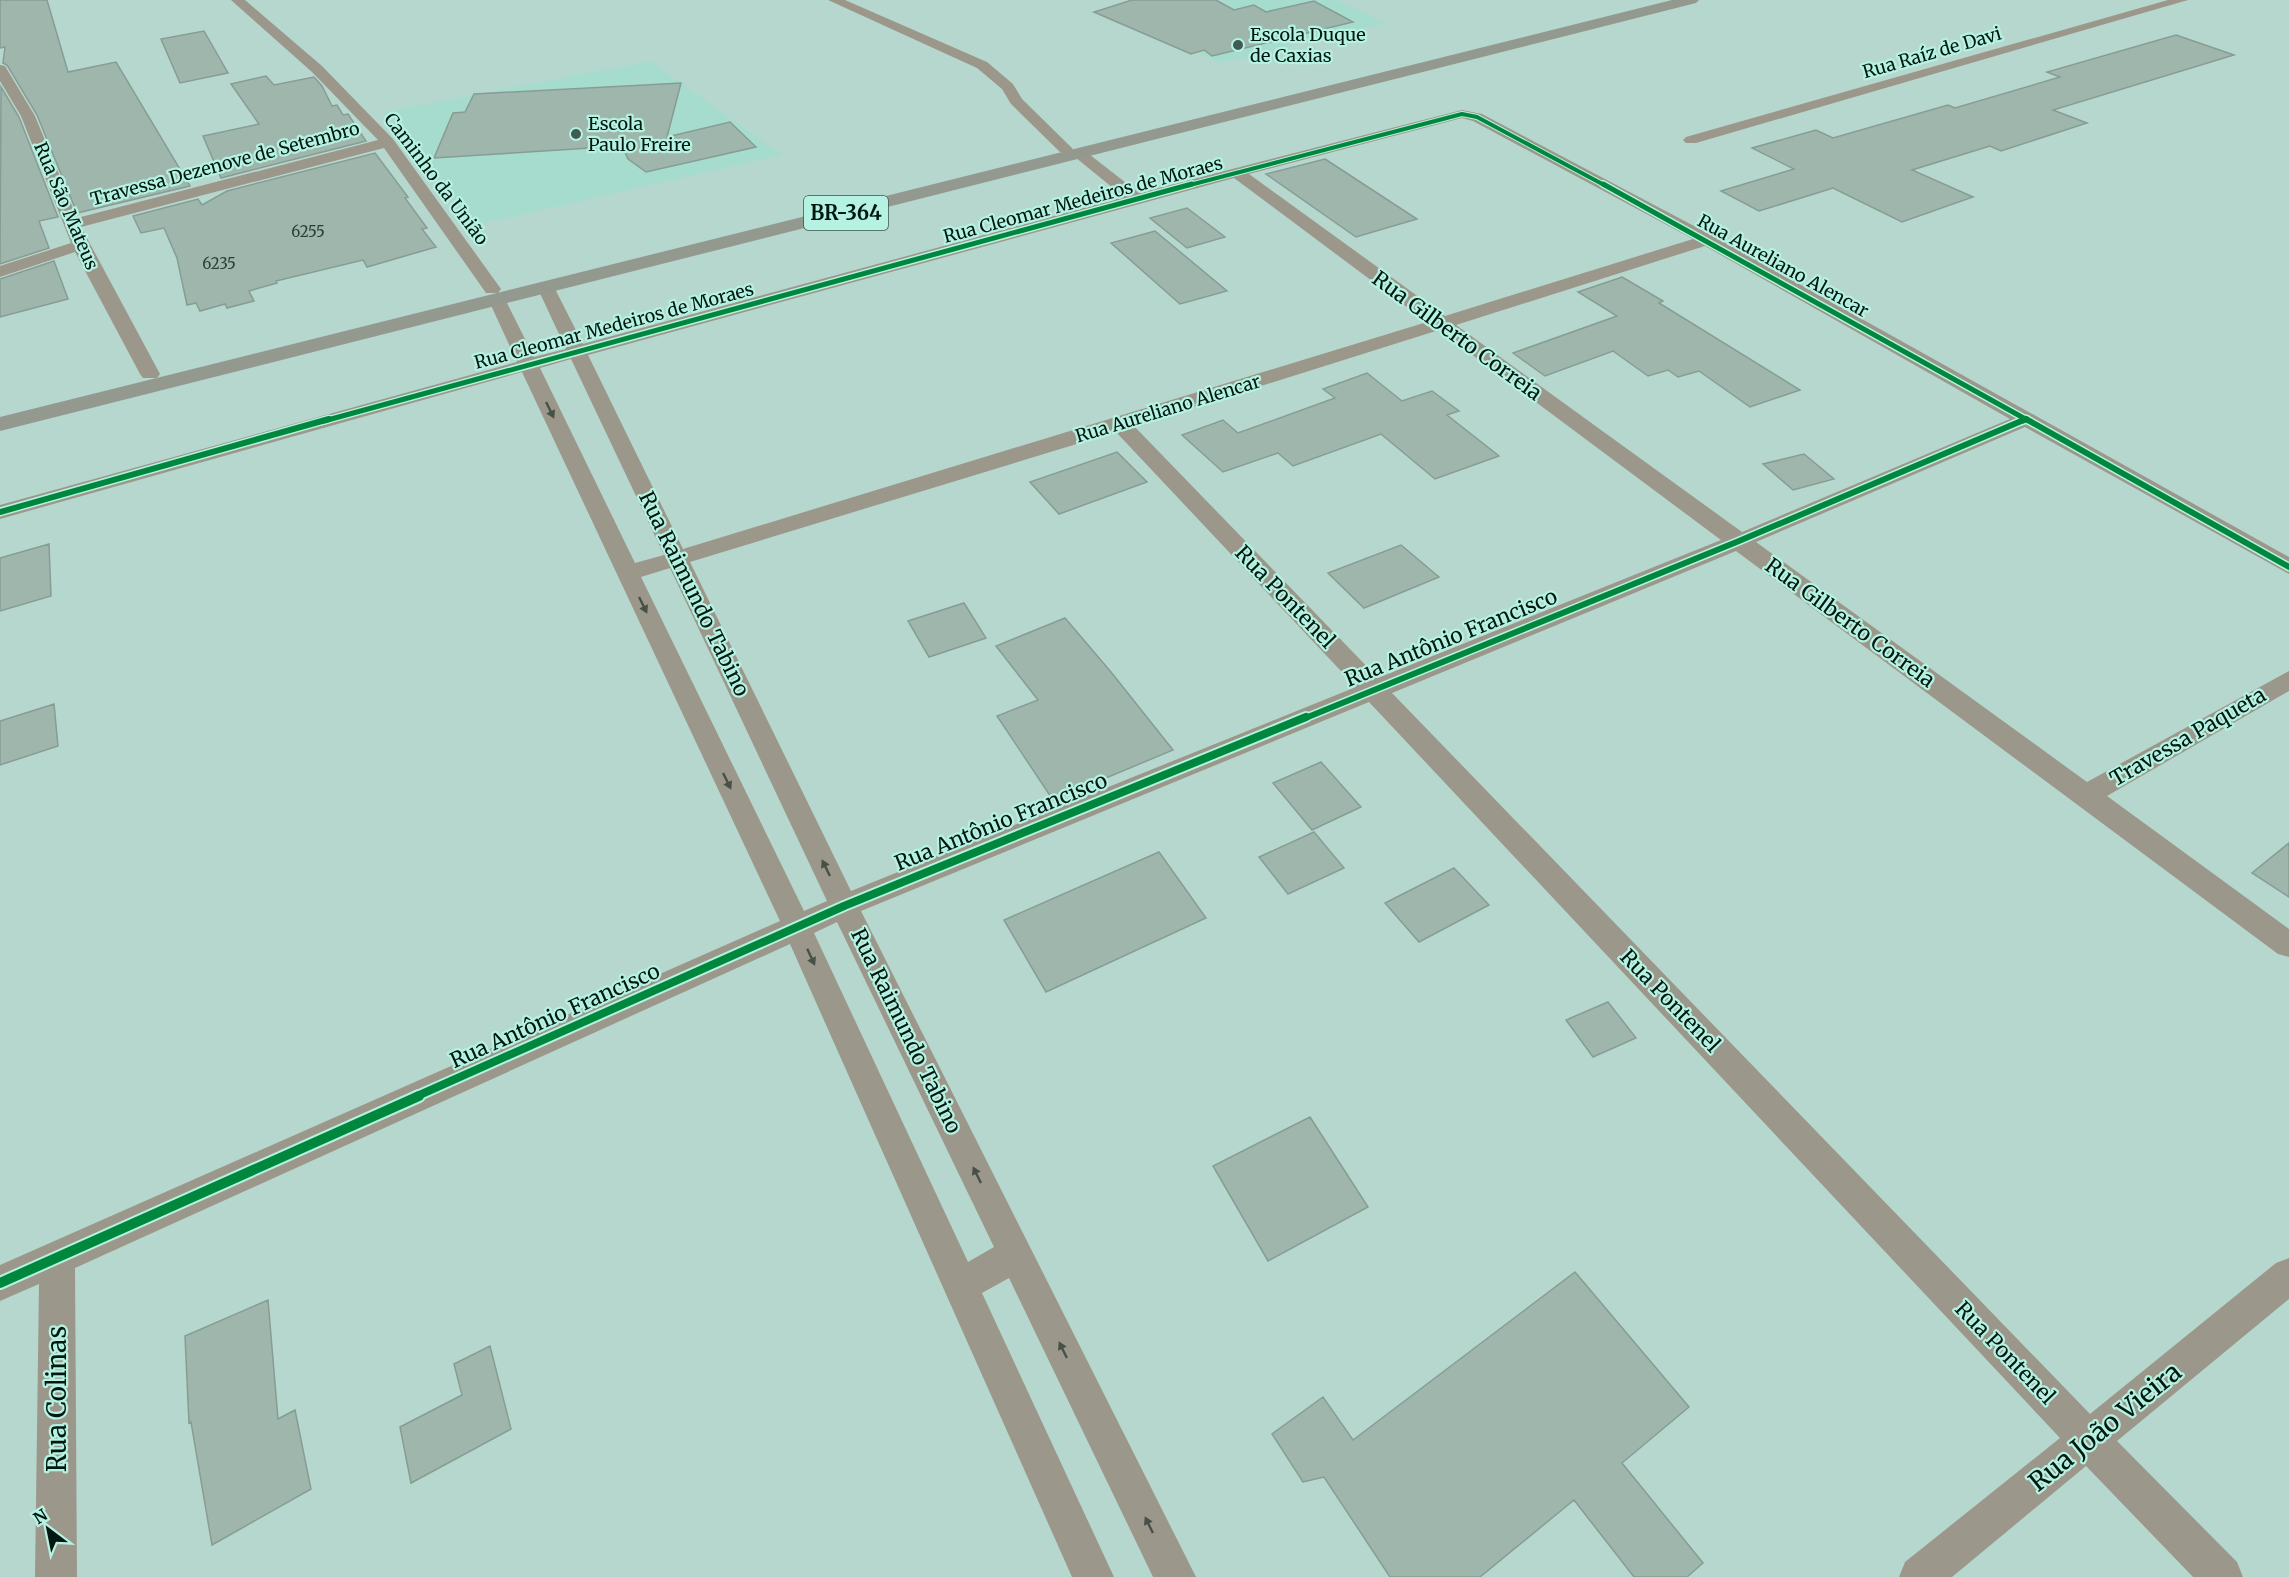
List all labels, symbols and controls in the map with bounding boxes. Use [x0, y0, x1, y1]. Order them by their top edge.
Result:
street label: Rua Raíz de Davi [1860, 22, 2004, 83]
place label: Escola Duque de Caxias [1250, 23, 1366, 67]
marker: Escola Duque de Caxias [1231, 38, 1245, 52]
street label: Caminho da União [379, 108, 494, 249]
place label: Escola Paulo Freire [588, 112, 691, 156]
street label: Travessa Dezenove de Setembro [88, 117, 362, 211]
marker: Escola Paulo Freire [569, 127, 583, 141]
street label: Rua São Mateus [29, 138, 104, 273]
street label: Rua Cleomar Medeiros de Moraes [941, 151, 1225, 248]
road number: BR-364 [804, 196, 888, 230]
street label: Rua Aureliano Alencar [1694, 209, 1873, 322]
house number: 6255 [291, 222, 325, 241]
house number: 6235 [202, 254, 236, 273]
street label: Rua Gilberto Correia [1367, 265, 1548, 406]
street label: Rua Cleomar Medeiros de Moraes [472, 277, 756, 374]
street label: Rua Aureliano Alencar [1073, 369, 1263, 448]
one-way arrow [545, 402, 554, 419]
street label: Rua Raimundo Tabino [633, 487, 756, 701]
street label: Rua Pontenel [1230, 540, 1342, 654]
street label: Rua Gilberto Correia [1760, 552, 1941, 693]
street label: Rua Antônio Francisco [1341, 583, 1561, 693]
one-way arrow [639, 597, 648, 614]
street label: Travessa Paqueta [2105, 681, 2270, 792]
street label: Rua Antônio Francisco [891, 767, 1111, 877]
one-way arrow [723, 773, 732, 790]
one-way arrow [822, 859, 831, 876]
street label: Rua Raimundo Tabino [845, 924, 968, 1138]
street label: Rua Pontenel [1615, 944, 1727, 1058]
one-way arrow [806, 949, 816, 967]
street label: Rua Antônio Francisco [446, 957, 664, 1074]
one-way arrow [972, 1166, 981, 1183]
street label: Rua Pontenel [1950, 1296, 2062, 1410]
street label: Rua Colinas [40, 1326, 73, 1472]
one-way arrow [1058, 1341, 1068, 1358]
street label: Rua João Vieira [2022, 1355, 2188, 1498]
north arrow [18, 1499, 78, 1559]
text: N [29, 1504, 51, 1528]
one-way arrow [1145, 1516, 1154, 1533]

